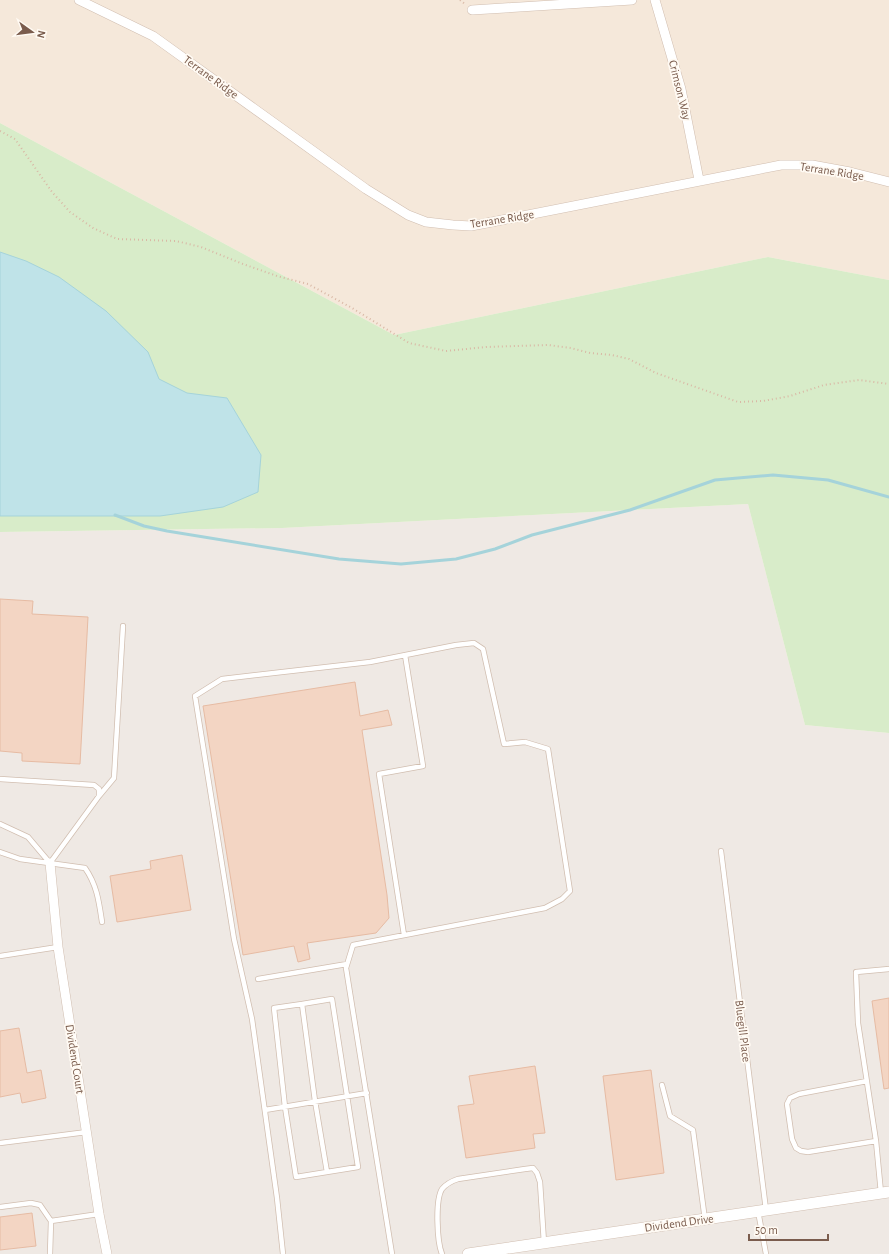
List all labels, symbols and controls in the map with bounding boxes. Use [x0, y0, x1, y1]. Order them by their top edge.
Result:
north arrow [12, 12, 52, 52]
text: N [35, 29, 47, 39]
street label: Terrane Ridge [181, 53, 241, 101]
street label: Crimson Way [666, 59, 693, 121]
street label: Terrane Ridge [799, 160, 865, 182]
street label: Terrane Ridge [469, 208, 535, 230]
street label: Bluegill Place [733, 999, 753, 1063]
street label: Dividend Court [64, 1023, 86, 1095]
street label: Dividend Drive [644, 1212, 714, 1234]
scale bar [749, 1216, 828, 1242]
text: 50 m [755, 1224, 778, 1236]

